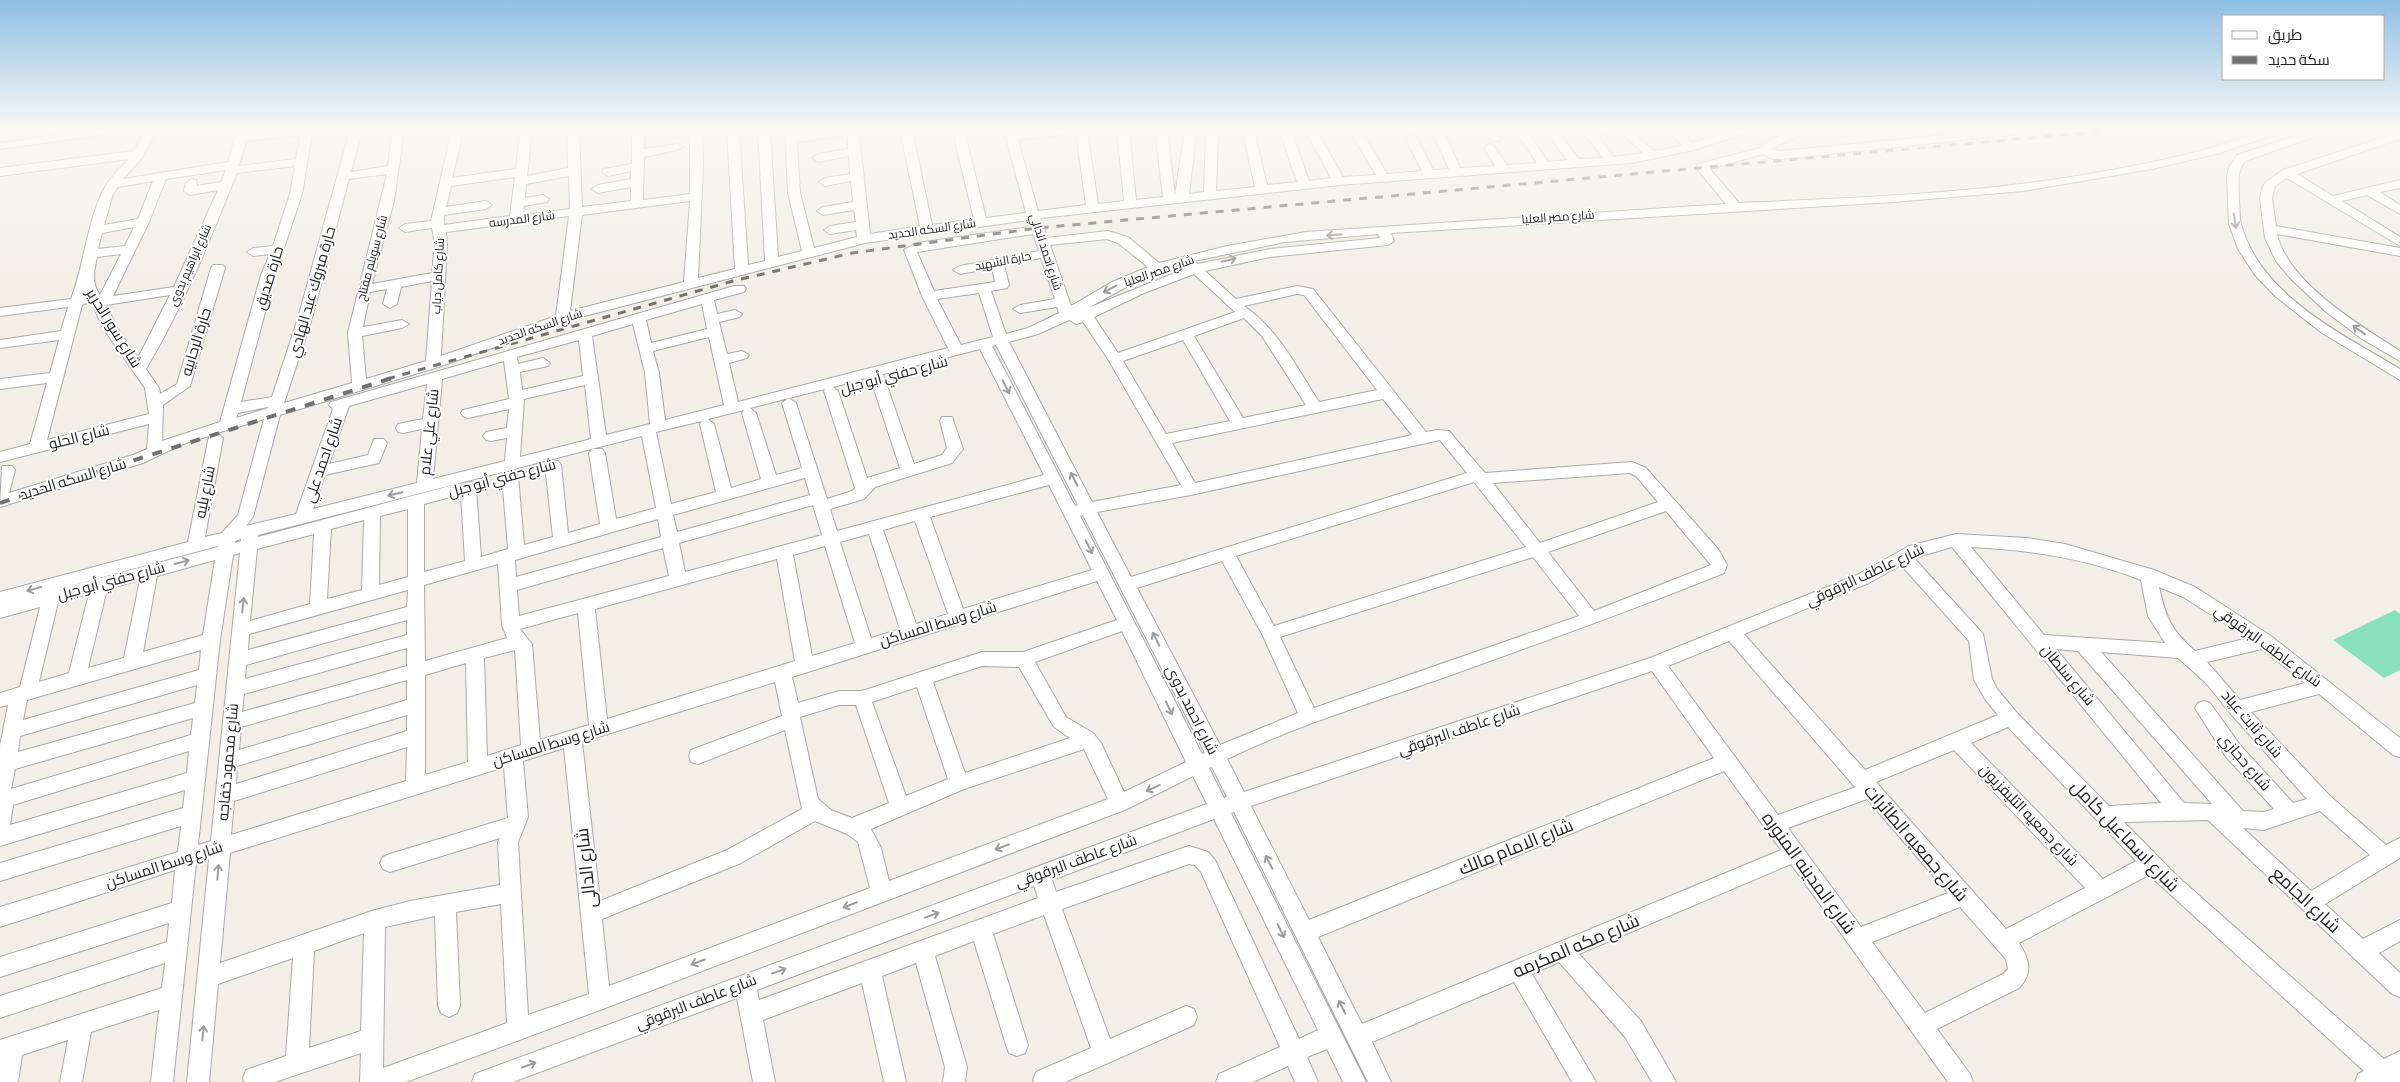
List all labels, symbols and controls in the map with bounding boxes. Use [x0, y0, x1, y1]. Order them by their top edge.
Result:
legend [2222, 15, 2385, 80]
text: طريق [2268, 26, 2302, 45]
text: سكة حديد [2268, 51, 2330, 70]
street label: شارع مصر العليا [1521, 207, 1595, 228]
street label: شارع المدرسه [488, 208, 556, 231]
street label: شارع احمد الدالي [1024, 212, 1065, 293]
one-way arrow [2231, 213, 2241, 229]
street label: شارع سويلم مفتاح [354, 214, 391, 303]
street label: شارع السكه الحديد [887, 216, 977, 243]
street label: شارع ابراهيم بدوي [166, 222, 217, 309]
street label: حارة مبروك عبد الهادي [285, 224, 342, 360]
one-way arrow [1327, 230, 1343, 239]
street label: شارع كامل دياب [429, 238, 448, 314]
street label: حارة صديق [251, 244, 288, 312]
street label: حارة الشهيد [974, 249, 1033, 274]
street label: شارع مصر العليا [1122, 252, 1196, 290]
one-way arrow [1221, 255, 1237, 265]
street label: شارع سور الحرير [80, 284, 146, 372]
one-way arrow [1103, 285, 1118, 294]
street label: حارة الرحابيه [177, 306, 216, 379]
street label: شارع السكه الحديد [496, 306, 585, 349]
one-way arrow [2352, 325, 2366, 335]
street label: شارع حفني أبو جبل [838, 351, 951, 401]
one-way arrow [1002, 379, 1011, 394]
street label: شارع علي علام [416, 388, 445, 476]
street label: شارع احمد علي [300, 415, 349, 506]
street label: شارع الحلو [47, 421, 112, 455]
street label: شارع السكه الحديد [17, 454, 129, 506]
street label: شارع حفني أبو جبل [446, 454, 559, 504]
street label: شارع بليه [191, 464, 221, 520]
one-way arrow [1069, 472, 1078, 487]
one-way arrow [387, 490, 403, 500]
one-way arrow [1085, 539, 1094, 554]
street label: شارع عاطف البرقوقي [1803, 540, 1928, 613]
street label: شارع حفني أبو جبل [55, 557, 168, 607]
one-way arrow [174, 557, 190, 567]
one-way arrow [27, 585, 43, 594]
one-way arrow [238, 598, 248, 614]
street label: شارع وسط المساكن [877, 598, 999, 652]
street label: شارع عاطف البرقوقي [2209, 601, 2325, 693]
one-way arrow [1151, 632, 1160, 647]
street label: شارع سلطان [2036, 641, 2099, 710]
street label: شارع احمد بدوي [1159, 662, 1222, 759]
street label: شارع ثابت عياد [2216, 687, 2286, 763]
one-way arrow [1164, 700, 1174, 715]
street label: شارع عاطف البرقوقي [1395, 701, 1524, 762]
street label: شارع محمود خفاجه [214, 703, 244, 822]
street label: شارع وسط المساكن [490, 718, 612, 772]
street label: شارع حجازي [2213, 729, 2275, 797]
street label: شارع جمعيه التليفزيون [1974, 760, 2082, 871]
street label: شارع اسماعيل كامل [2065, 776, 2183, 897]
street label: شارع جمعيه الطائرات [1858, 781, 1972, 907]
one-way arrow [1146, 784, 1161, 794]
street label: شارع المدينه المنوره [1757, 808, 1860, 939]
street label: شارع الامام مالك [1456, 815, 1577, 881]
street label: شارع الدالى [572, 827, 602, 909]
street label: شارع عاطف البرقوقي [1013, 831, 1140, 894]
street label: شارع وسط المساكن [103, 838, 225, 894]
one-way arrow [995, 843, 1010, 853]
one-way arrow [1264, 855, 1274, 870]
street label: شارع الجامع [2266, 863, 2344, 938]
one-way arrow [213, 864, 223, 880]
one-way arrow [843, 901, 858, 910]
one-way arrow [924, 910, 939, 919]
street label: شارع مكه المكرمه [1510, 910, 1643, 984]
one-way arrow [1277, 924, 1287, 939]
one-way arrow [691, 958, 706, 968]
one-way arrow [771, 966, 787, 975]
street label: شارع عاطف البرقوقي [633, 971, 760, 1036]
one-way arrow [1337, 1000, 1346, 1015]
one-way arrow [198, 1026, 208, 1042]
one-way arrow [521, 1060, 536, 1069]

